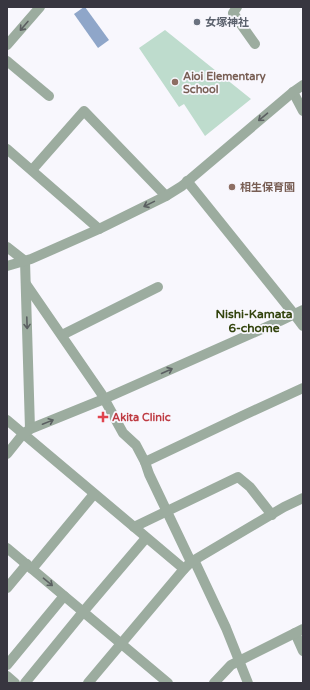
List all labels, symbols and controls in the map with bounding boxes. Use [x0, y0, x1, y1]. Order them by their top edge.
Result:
place label: 女塚神社 [205, 16, 249, 29]
marker: 女塚神社 [192, 17, 202, 27]
one-way arrow [19, 21, 28, 31]
place label: Aioi Elementary School [183, 70, 266, 96]
marker: Aioi Elementary School [170, 77, 180, 87]
one-way arrow [258, 112, 269, 121]
place label: 相生保育園 [240, 181, 295, 194]
marker: 相生保育園 [227, 182, 237, 192]
one-way arrow [144, 201, 156, 208]
district label: Nishi-Kamata 6-chome [215, 307, 293, 335]
one-way arrow [23, 316, 31, 329]
one-way arrow [161, 367, 173, 374]
marker: Akita Clinic [97, 411, 109, 423]
place label: Akita Clinic [112, 411, 171, 424]
one-way arrow [41, 418, 53, 425]
one-way arrow [42, 577, 53, 586]

